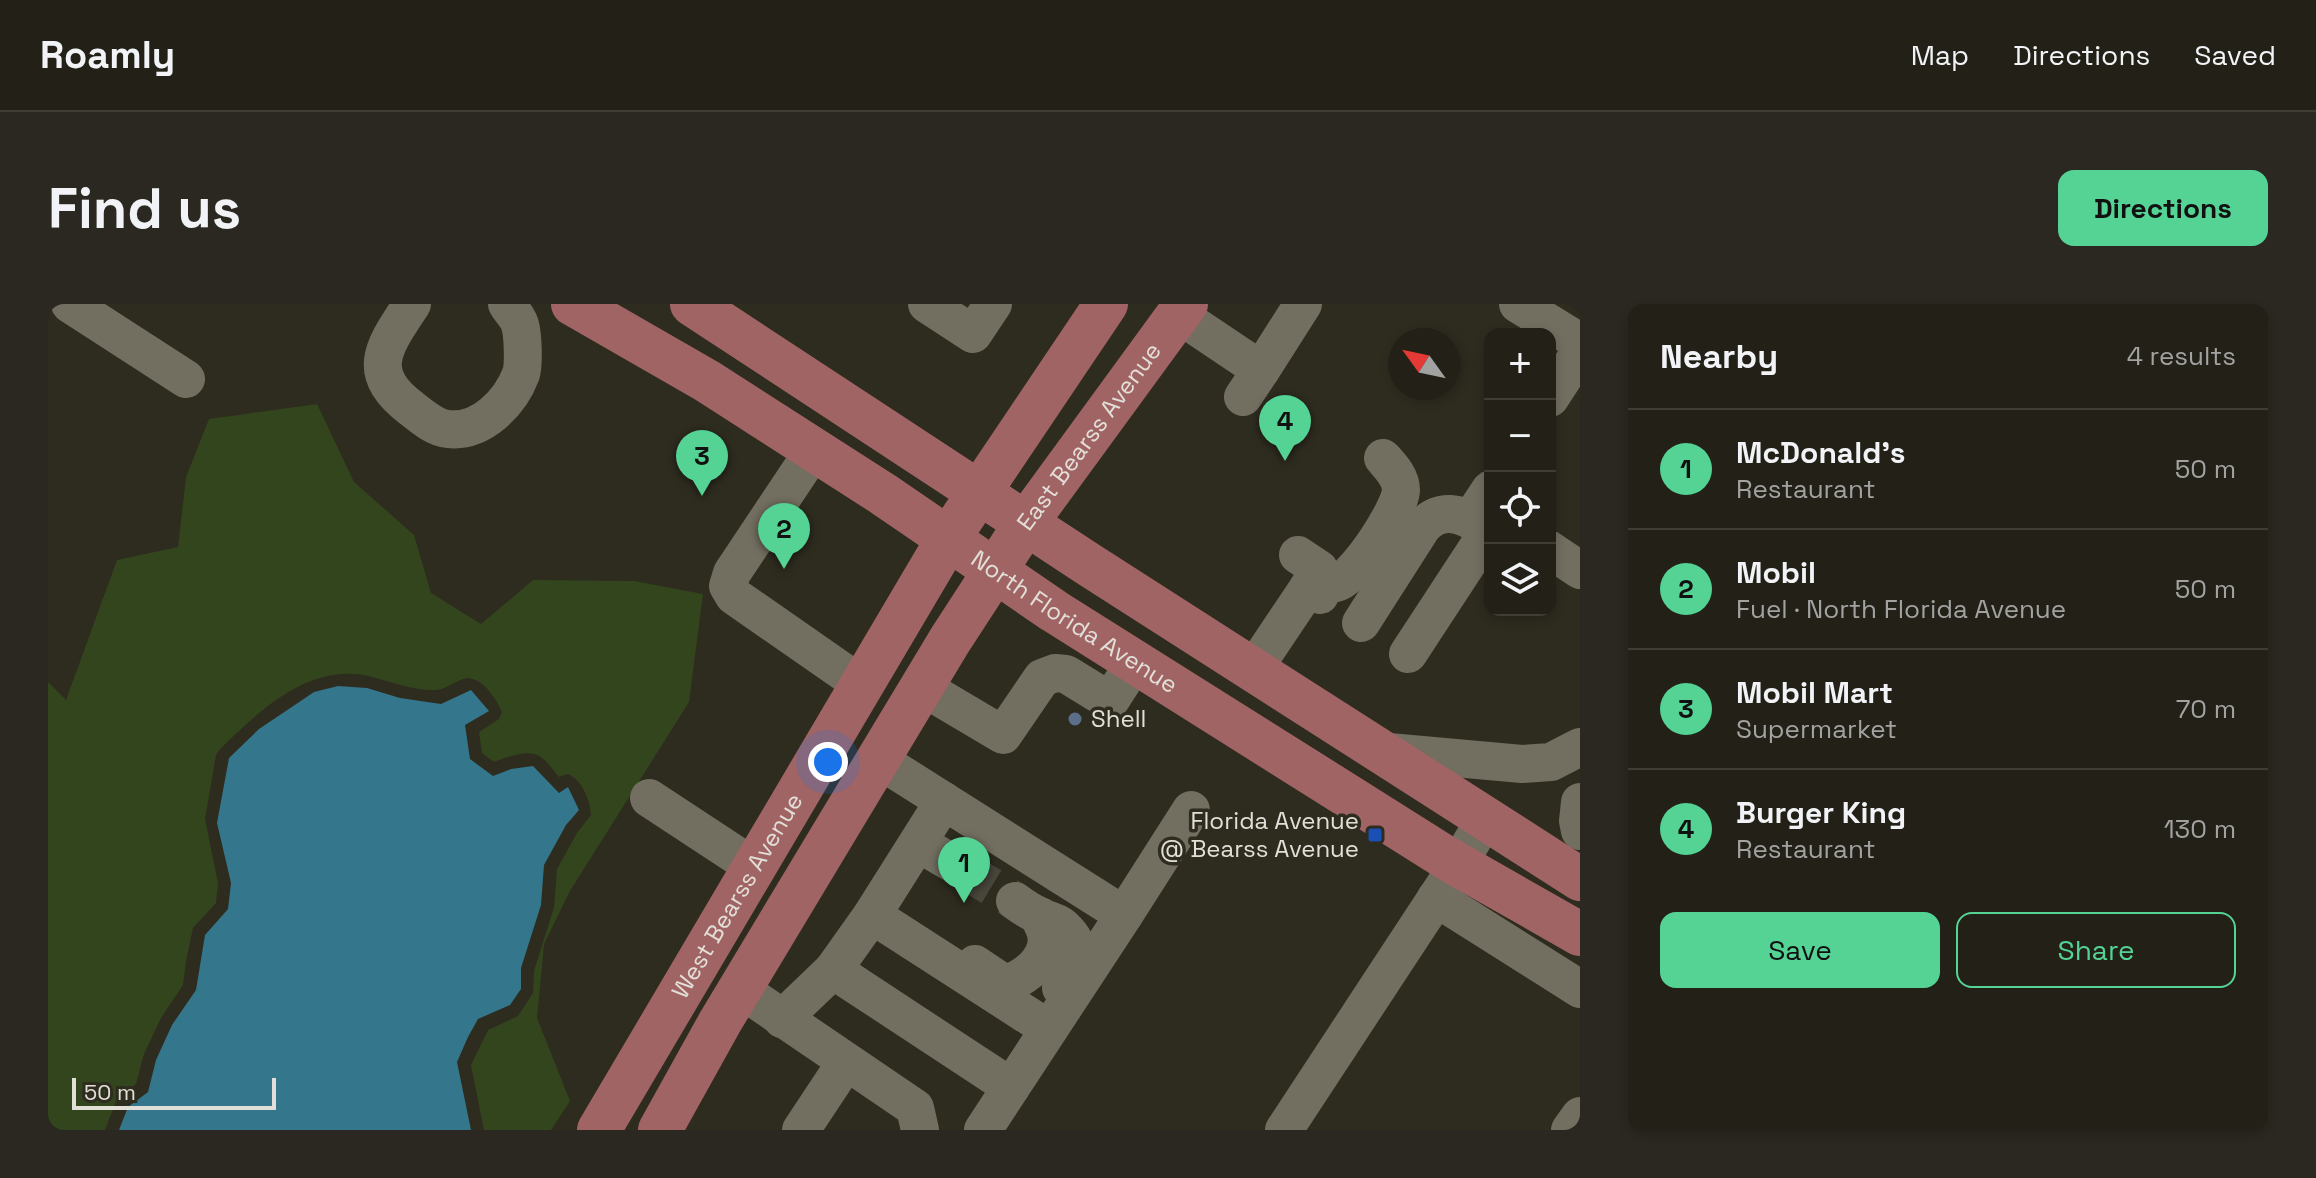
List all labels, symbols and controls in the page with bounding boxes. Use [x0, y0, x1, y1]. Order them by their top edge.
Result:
text: Roamly [40, 31, 175, 79]
text: Map [1911, 37, 1969, 73]
text: Directions [2013, 37, 2150, 73]
text: Saved [2194, 37, 2276, 73]
button: Directions [2058, 170, 2268, 246]
text: Find us [48, 173, 241, 244]
north arrow [1388, 328, 1460, 400]
map controls [1484, 328, 1556, 616]
button: + [1484, 328, 1556, 400]
text: Nearby [1660, 335, 1778, 378]
street label: East Bearss Avenue [1010, 336, 1168, 536]
text: 4 results [2127, 339, 2236, 373]
pin: 4 [1259, 395, 1311, 461]
button: − [1484, 400, 1556, 472]
pin: 3 [676, 430, 728, 496]
text: McDonald's [1736, 433, 1906, 472]
text: 1 [1680, 452, 1692, 486]
text: 50 m [2175, 452, 2236, 486]
button: locate [1484, 472, 1556, 544]
text: Restaurant [1736, 472, 1875, 506]
pin: 2 [758, 503, 810, 569]
street label: North Florida Avenue [965, 543, 1184, 700]
button: layers [1484, 544, 1556, 616]
text: Mobil [1736, 553, 1816, 592]
text: 2 [1678, 572, 1694, 606]
text: 50 m [2175, 572, 2236, 606]
text: Fuel · North Florida Avenue [1736, 592, 2066, 626]
text: Mobil Mart [1736, 673, 1893, 712]
text: 3 [1678, 692, 1694, 726]
text: 70 m [2176, 692, 2236, 726]
place label: Shell [1091, 703, 1146, 734]
marker: Shell [1066, 710, 1084, 728]
text: Supermarket [1736, 712, 1897, 746]
your location [808, 742, 848, 782]
street label: West Bearss Avenue [664, 787, 810, 1004]
text: Burger King [1736, 793, 1906, 832]
place label: Florida Avenue @ Bearss Avenue [1160, 805, 1359, 864]
text: 4 [1678, 812, 1694, 846]
text: 130 m [2164, 812, 2236, 846]
marker: Florida Avenue @ Bearss Avenue [1366, 826, 1384, 844]
text: Restaurant [1736, 832, 1875, 866]
pin: 1 [938, 837, 990, 903]
button: Save [1660, 912, 1940, 988]
button: Share [1956, 912, 2236, 988]
scale bar [72, 1074, 276, 1110]
text: 50 m [84, 1078, 136, 1106]

